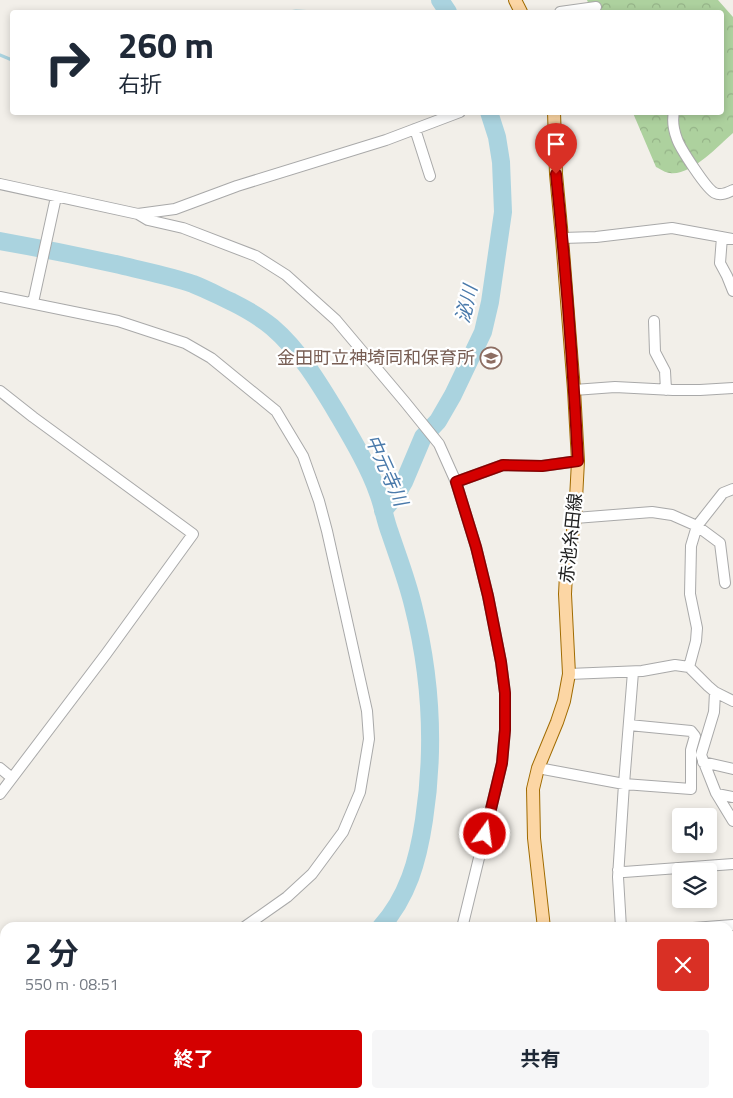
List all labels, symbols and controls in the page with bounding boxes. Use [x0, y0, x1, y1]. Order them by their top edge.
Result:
text: 260 m [118, 18, 214, 72]
icon: right [35, 30, 100, 95]
text: 右折 [118, 67, 162, 101]
pin [535, 123, 577, 174]
icon: arrive [542, 130, 570, 158]
water label: 泌川 [447, 280, 484, 326]
place label: 金田町立神埼同和保育所 [277, 344, 475, 371]
school or university icon: 金田町立神埼同和保育所 [479, 346, 503, 370]
water label: 中元寺川 [359, 429, 417, 512]
street label: 赤池糸田線 [552, 492, 589, 584]
position arrow [458, 807, 510, 859]
map controls [672, 808, 717, 908]
button: sound [672, 808, 717, 853]
button: layers [672, 863, 717, 908]
text: 2 分 [25, 930, 78, 976]
button: close [657, 939, 709, 991]
text: 550 m · 08:51 [25, 972, 119, 996]
button: 終了 [25, 1030, 362, 1088]
button: 共有 [372, 1030, 709, 1088]

